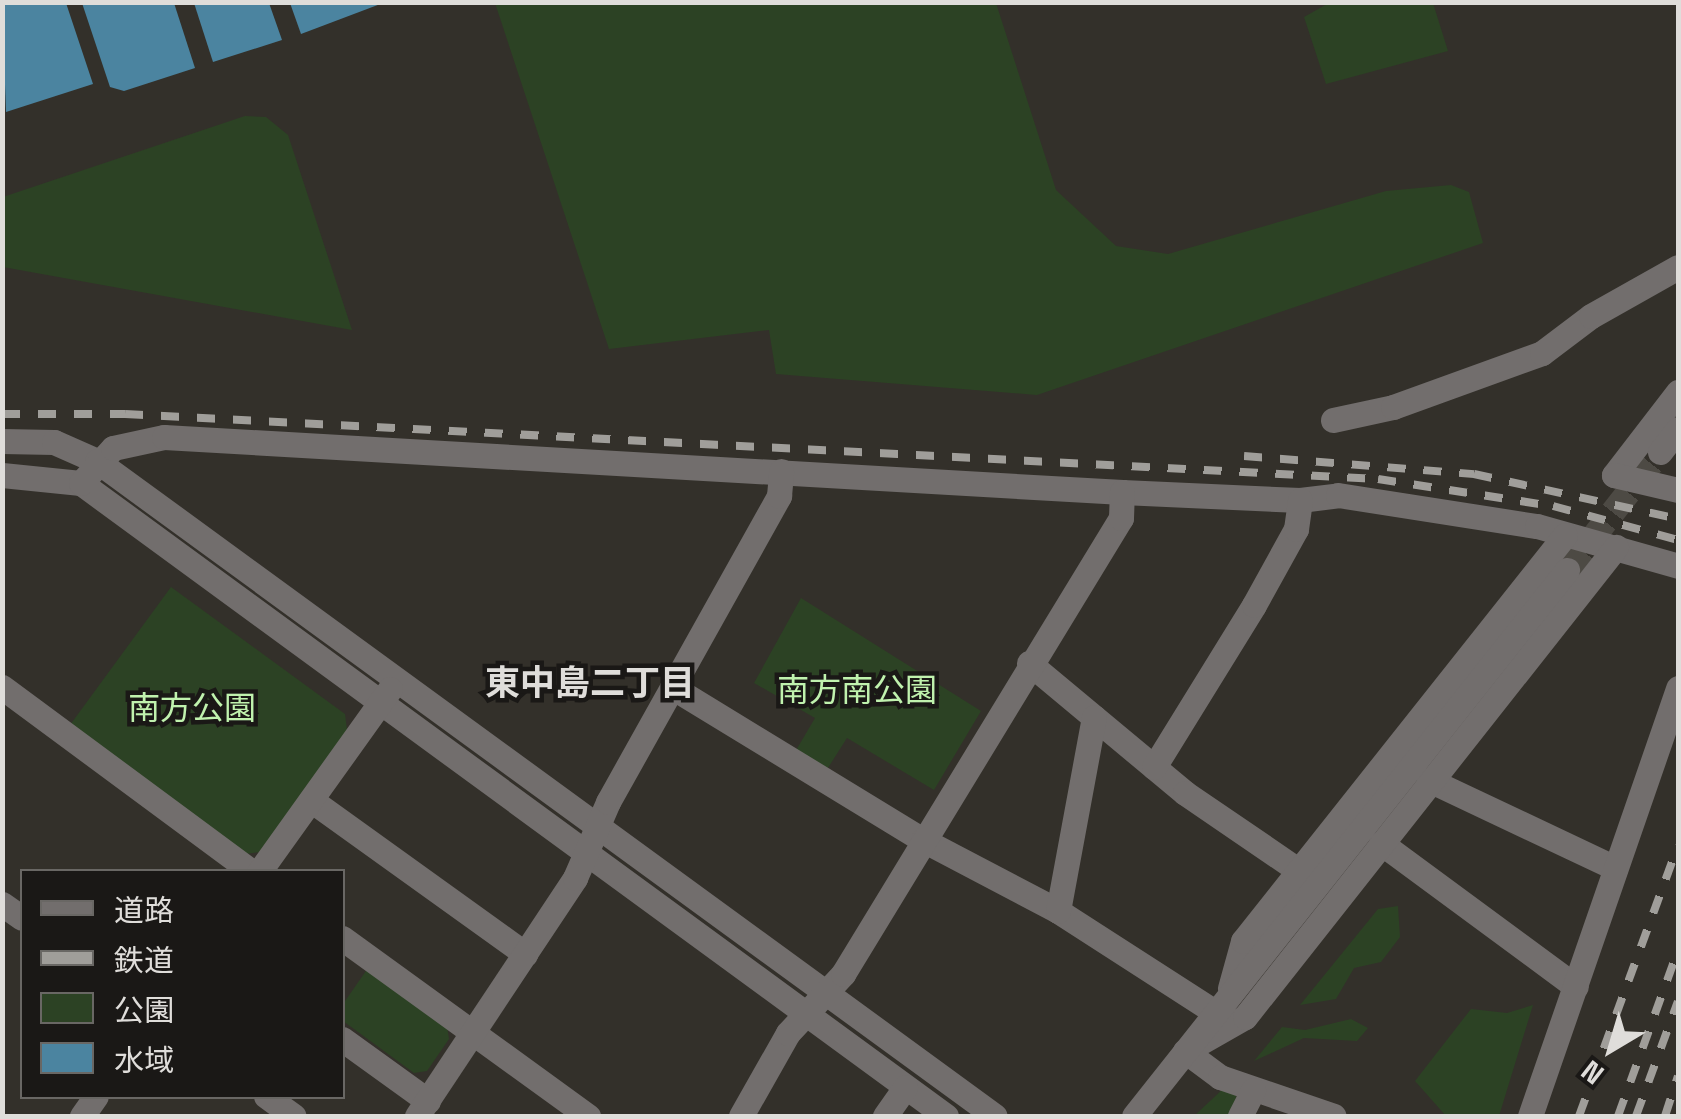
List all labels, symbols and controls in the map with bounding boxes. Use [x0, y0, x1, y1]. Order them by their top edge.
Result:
district label: 東中島二丁目 [485, 662, 695, 704]
park label: 南方南公園 [777, 671, 937, 709]
park label: 南方公園 [128, 689, 256, 727]
legend [20, 869, 345, 1099]
text: 道路 [114, 891, 174, 930]
text: 鉄道 [114, 941, 174, 980]
text: 公園 [114, 991, 174, 1030]
north arrow [1561, 999, 1661, 1099]
text: 水域 [114, 1041, 174, 1080]
text: N [1574, 1053, 1611, 1093]

